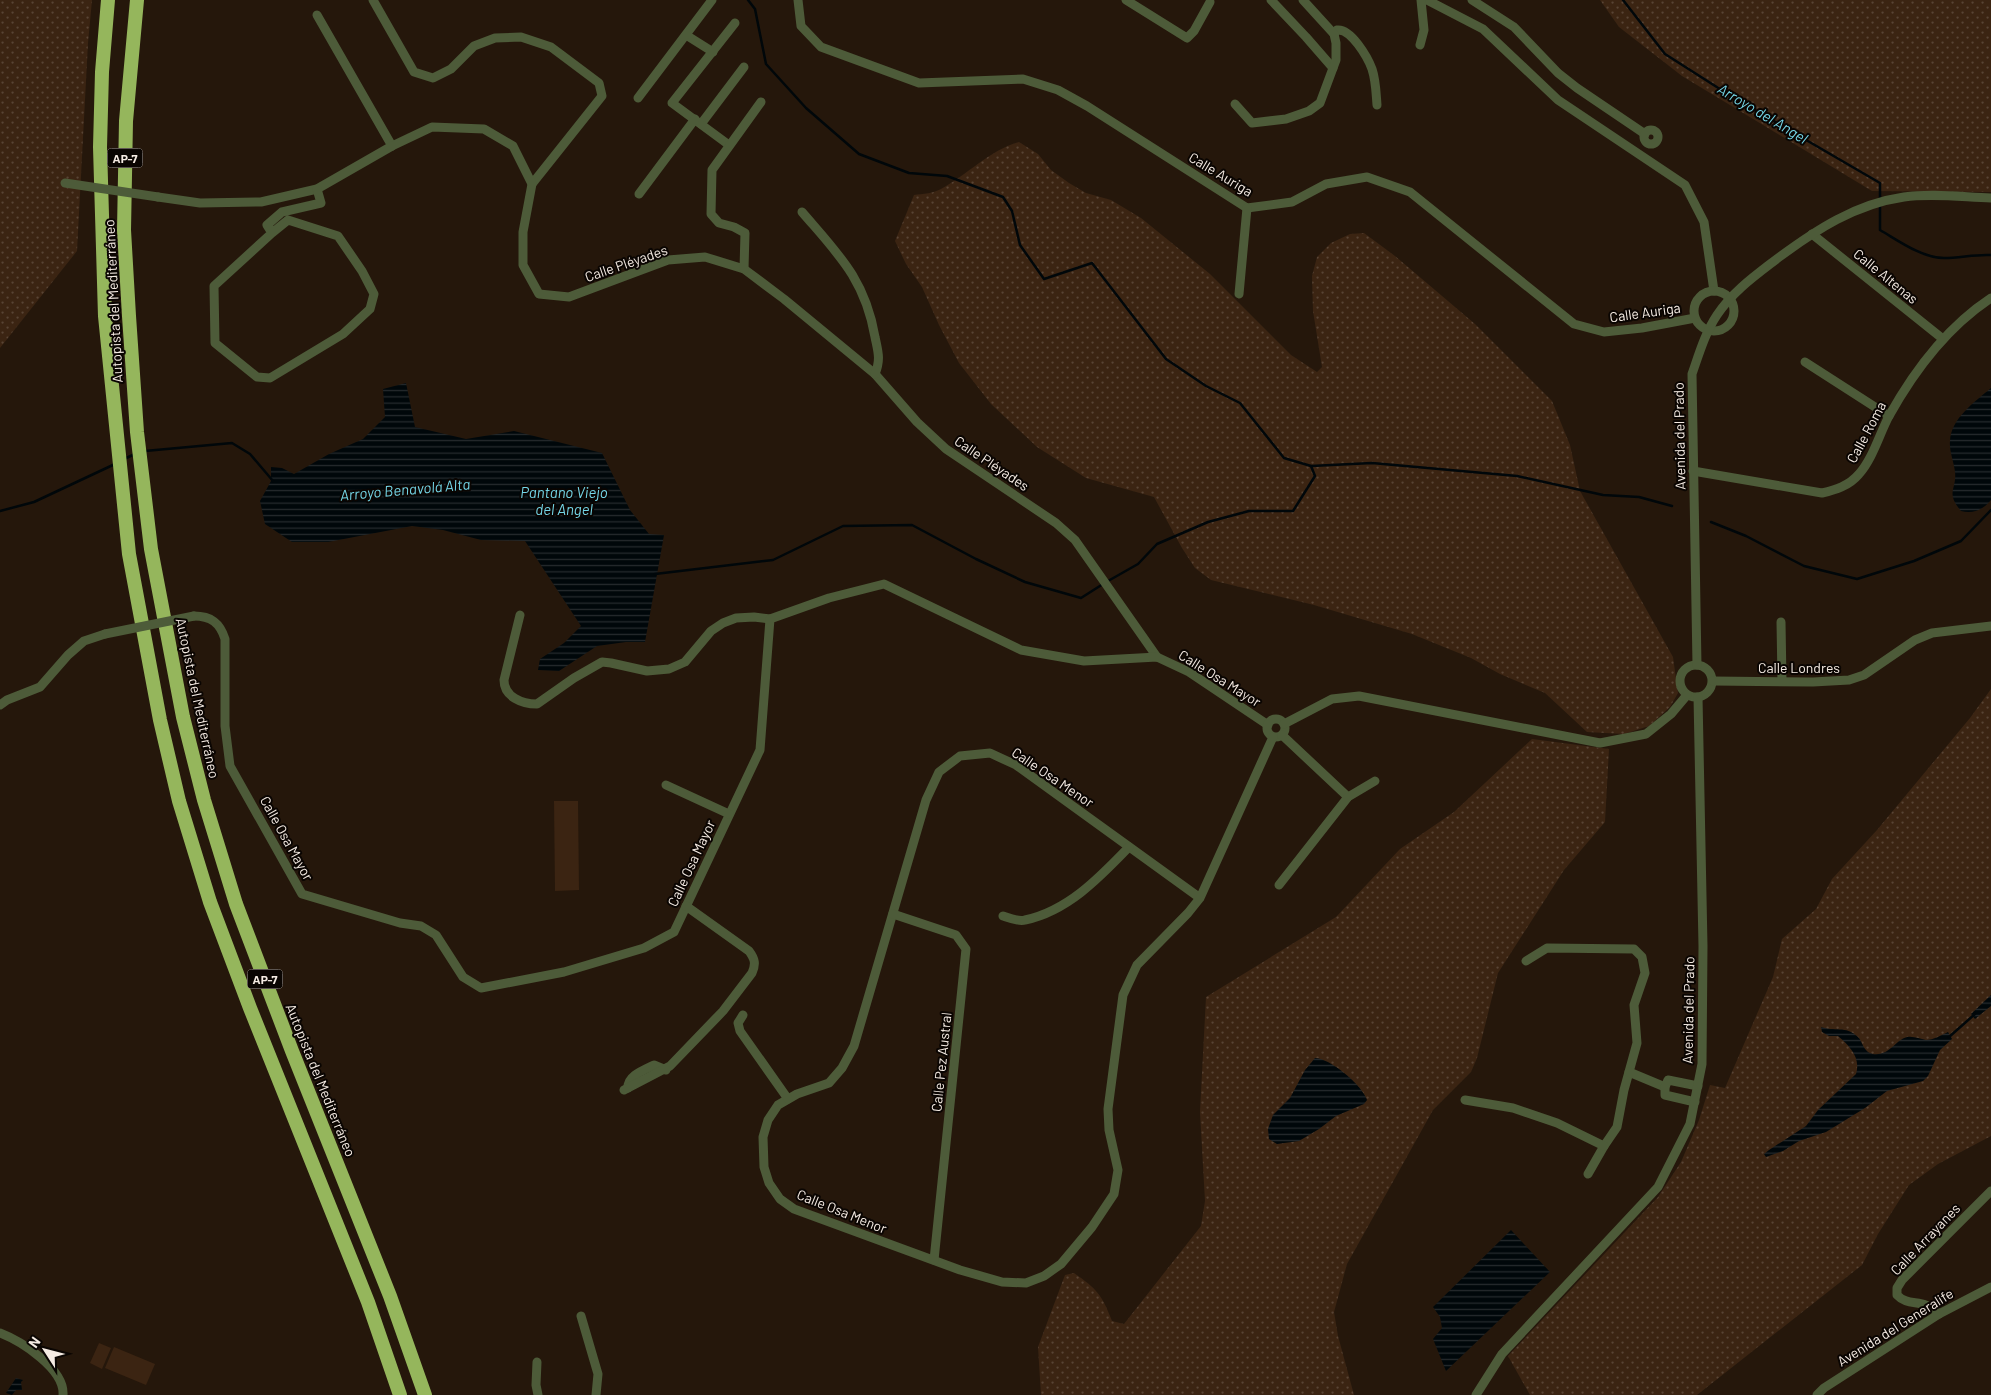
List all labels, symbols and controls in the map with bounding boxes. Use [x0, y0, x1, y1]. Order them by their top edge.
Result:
water label: Arroyo del Angel [1715, 79, 1812, 147]
road number: AP-7 [108, 148, 142, 168]
street label: Calle Auriga [1186, 148, 1256, 200]
street label: Autopista del Mediterráneo [100, 219, 126, 383]
street label: Calle Pléyades [582, 241, 670, 285]
street label: Calle Altenas [1850, 245, 1922, 307]
street label: Calle Auriga [1608, 299, 1682, 325]
street label: Avenida del Prado [1670, 382, 1688, 490]
street label: Calle Roma [1843, 398, 1889, 466]
street label: Calle Pléyades [952, 432, 1033, 494]
water label: Arroyo Benavolá Alta [339, 474, 471, 504]
water label: Pantano Viejo del Angel [520, 483, 608, 518]
street label: Autopista del Mediterráneo [173, 616, 223, 780]
street label: Calle Osa Mayor [1176, 646, 1264, 710]
street label: Calle Londres [1758, 659, 1840, 676]
street label: Calle Osa Menor [1009, 743, 1097, 811]
street label: Calle Osa Mayor [257, 793, 317, 883]
street label: Calle Osa Mayor [663, 817, 719, 909]
street label: Avenida del Prado [1679, 956, 1697, 1064]
road number: AP-7 [248, 970, 282, 989]
street label: Autopista del Mediterráneo [282, 1001, 360, 1159]
street label: Calle Pez Austral [927, 1011, 955, 1113]
street label: Calle Osa Menor [795, 1185, 889, 1237]
street label: Calle Arrayanes [1887, 1199, 1964, 1278]
street label: Avenida del Generalife [1834, 1284, 1956, 1370]
north arrow [20, 1325, 70, 1375]
text: N [24, 1333, 44, 1351]

